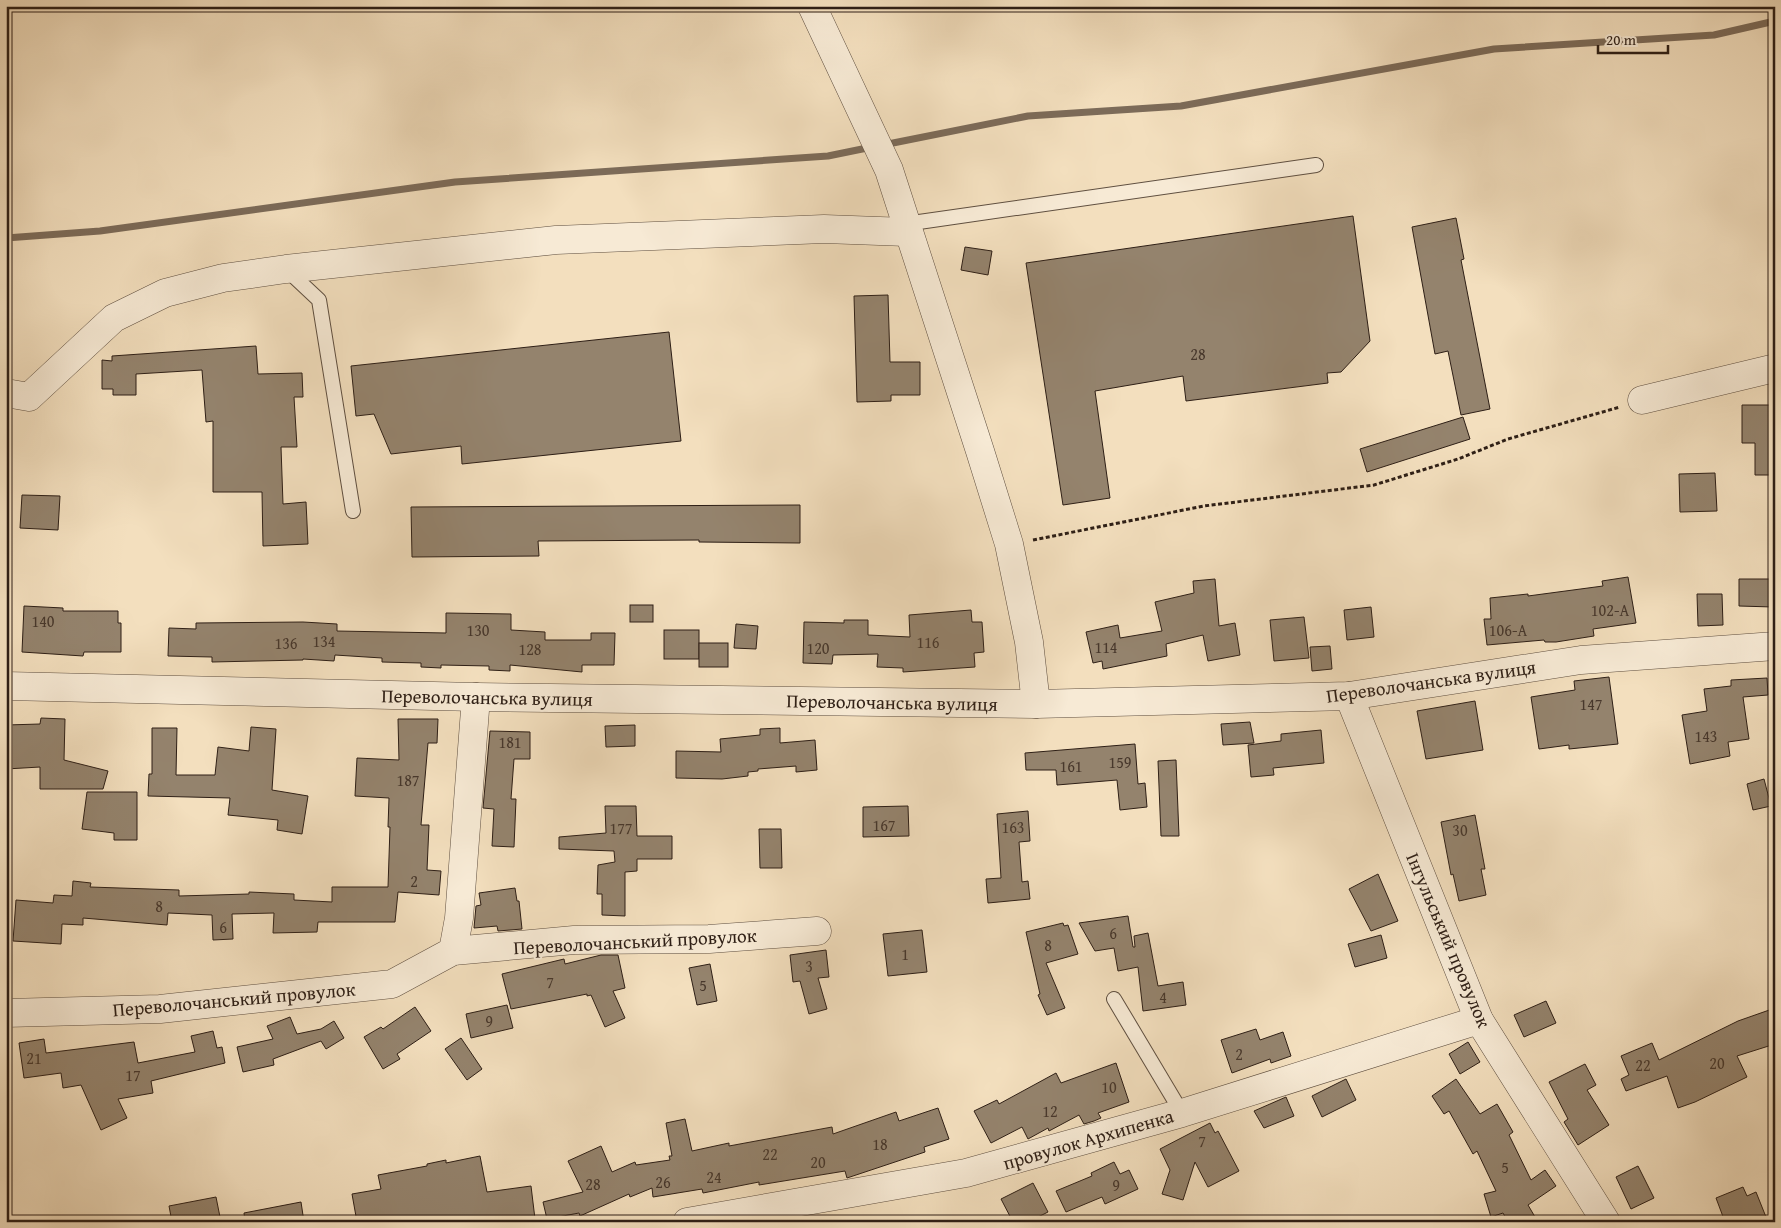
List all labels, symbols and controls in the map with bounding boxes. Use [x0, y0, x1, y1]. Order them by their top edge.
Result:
scale bar [1598, 22, 1668, 54]
text: 20 m [1606, 29, 1637, 50]
house number: 28 [1190, 342, 1206, 366]
house number: 102-А [1591, 598, 1629, 622]
house number: 140 [31, 609, 55, 633]
house number: 130 [466, 618, 490, 642]
house number: 106-А [1489, 618, 1527, 642]
house number: 134 [312, 629, 336, 653]
house number: 116 [916, 630, 940, 654]
house number: 136 [274, 631, 298, 655]
house number: 114 [1094, 635, 1118, 659]
house number: 120 [806, 636, 830, 660]
house number: 128 [518, 637, 542, 661]
street label: Переволочанська вулиця [1324, 652, 1538, 710]
street label: Переволочанська вулиця [381, 681, 593, 713]
street label: Переволочанська вулиця [786, 686, 998, 718]
house number: 147 [1579, 692, 1603, 716]
house number: 143 [1694, 724, 1718, 748]
house number: 181 [498, 730, 522, 754]
house number: 159 [1108, 750, 1132, 774]
house number: 161 [1059, 754, 1083, 778]
house number: 187 [396, 768, 420, 792]
house number: 167 [872, 813, 896, 837]
house number: 163 [1001, 815, 1025, 839]
house number: 177 [609, 816, 633, 840]
house number: 30 [1452, 818, 1468, 842]
street label: Інгульський провулок [1399, 848, 1499, 1032]
house number: 2 [410, 869, 418, 893]
house number: 8 [155, 894, 163, 918]
house number: 6 [219, 915, 227, 939]
street label: Переволочанський провулок [513, 921, 757, 961]
house number: 6 [1109, 921, 1117, 945]
house number: 8 [1044, 933, 1052, 957]
house number: 1 [901, 942, 909, 966]
house number: 3 [805, 954, 813, 978]
house number: 7 [546, 970, 554, 994]
house number: 5 [699, 973, 707, 997]
street label: Переволочанський провулок [111, 974, 357, 1024]
house number: 4 [1159, 985, 1167, 1009]
house number: 9 [485, 1009, 493, 1033]
house number: 2 [1235, 1042, 1243, 1066]
house number: 21 [26, 1046, 42, 1070]
house number: 20 [1709, 1051, 1725, 1075]
house number: 22 [1635, 1053, 1651, 1077]
house number: 17 [125, 1063, 141, 1087]
house number: 10 [1101, 1075, 1117, 1099]
house number: 12 [1042, 1099, 1058, 1123]
street label: провулок Архипенка [999, 1101, 1177, 1177]
house number: 7 [1198, 1129, 1206, 1153]
house number: 18 [872, 1132, 888, 1156]
house number: 22 [762, 1142, 778, 1166]
house number: 20 [810, 1150, 826, 1174]
house number: 5 [1501, 1155, 1509, 1179]
house number: 24 [706, 1165, 722, 1189]
house number: 26 [655, 1170, 671, 1194]
house number: 28 [585, 1172, 601, 1196]
house number: 9 [1112, 1173, 1120, 1197]

